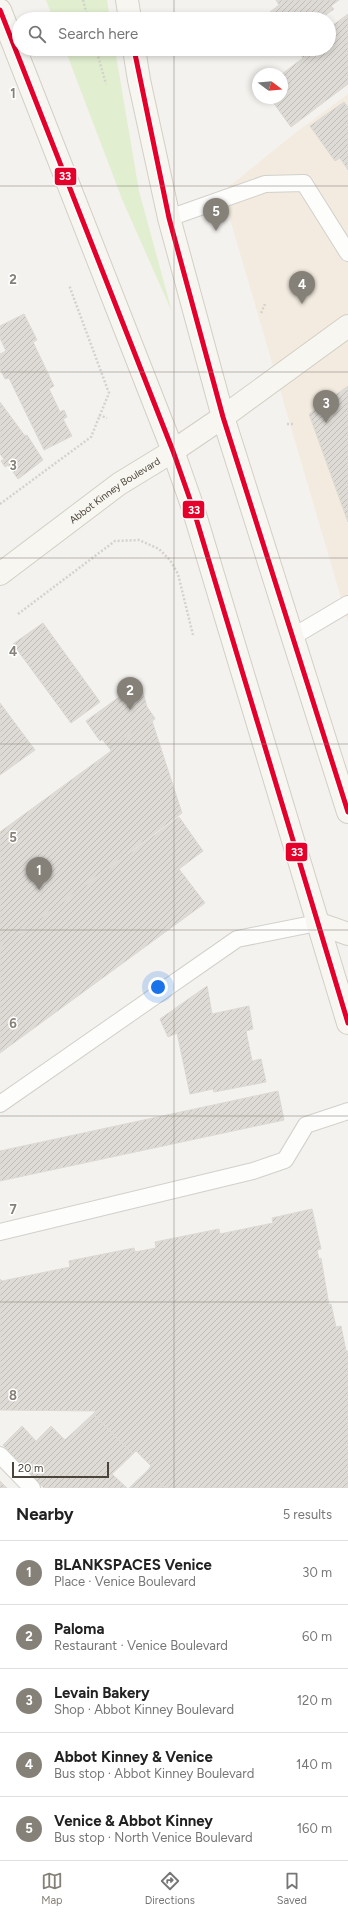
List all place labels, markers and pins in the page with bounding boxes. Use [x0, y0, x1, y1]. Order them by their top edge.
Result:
pin: 5 [203, 198, 229, 231]
pin: 4 [289, 271, 315, 304]
pin: 3 [313, 390, 339, 423]
pin: 2 [117, 677, 143, 710]
pin: 1 [26, 857, 52, 890]

